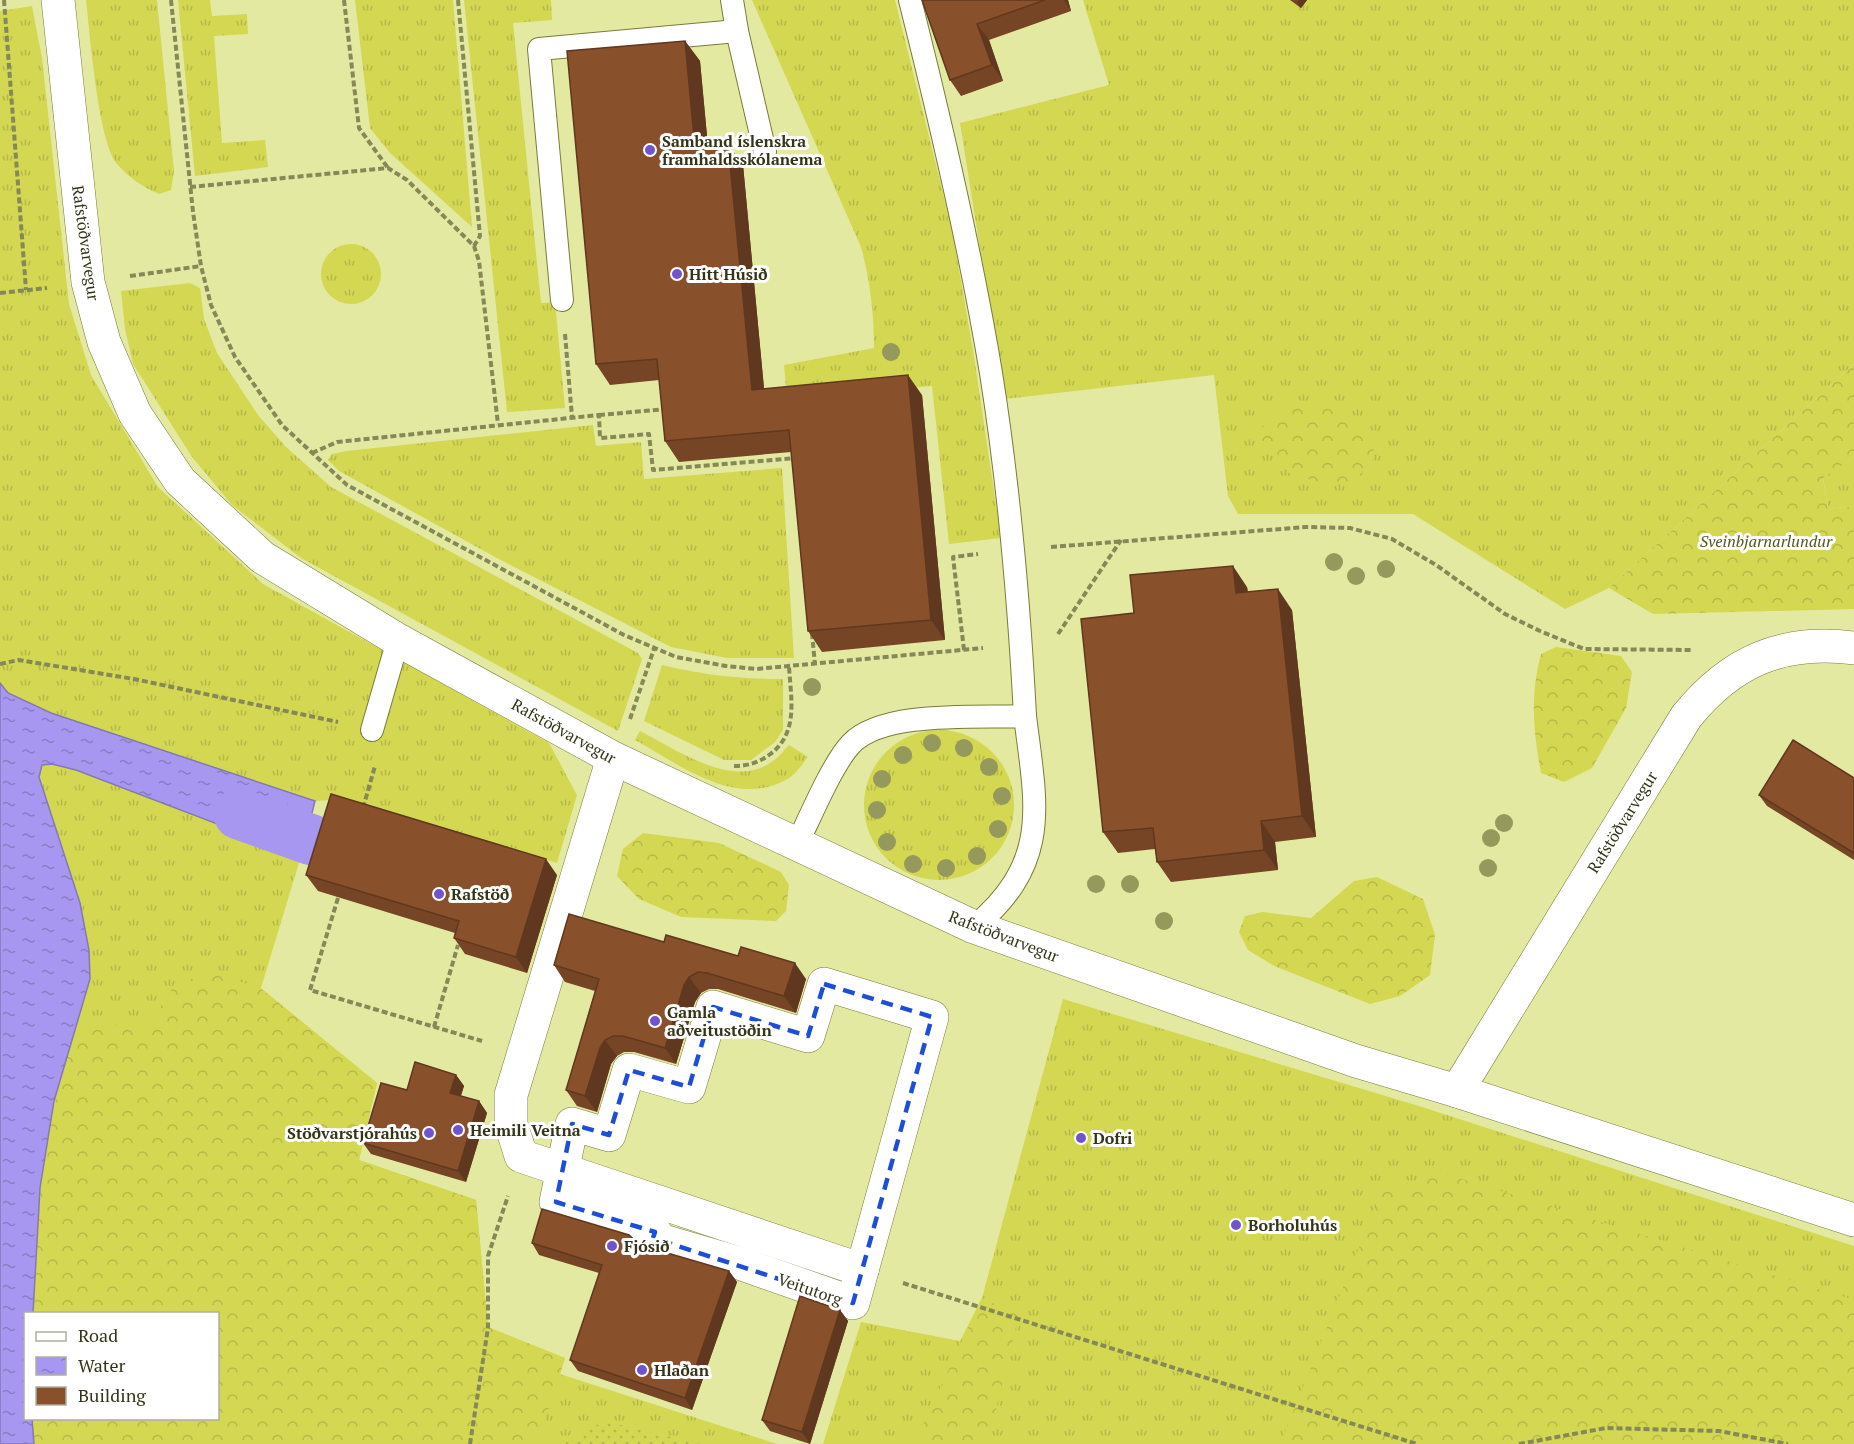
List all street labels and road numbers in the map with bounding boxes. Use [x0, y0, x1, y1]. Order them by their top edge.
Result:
street label: Rafstöðvarvegur [67, 184, 105, 303]
street label: Rafstöðvarvegur [508, 693, 621, 769]
street label: Rafstöðvarvegur [1582, 766, 1663, 877]
street label: Rafstöðvarvegur [946, 905, 1063, 967]
street label: Veitutorg [775, 1268, 846, 1310]

